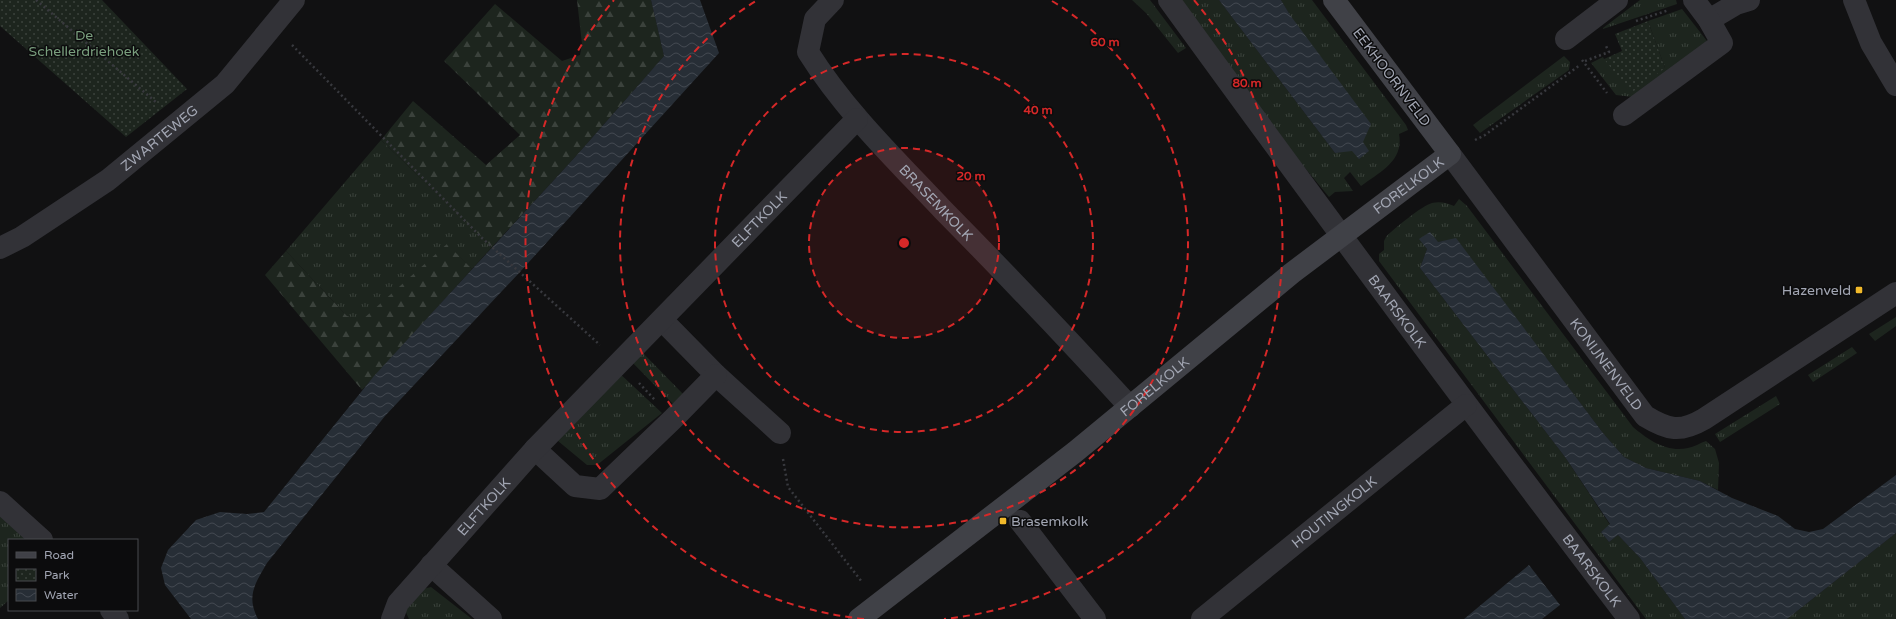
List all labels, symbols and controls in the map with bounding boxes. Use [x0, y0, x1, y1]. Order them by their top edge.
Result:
street label: EEKHOORNVELD [1349, 25, 1434, 130]
park label: De Schellerdriehoek [29, 27, 140, 60]
text: 60 m [1090, 35, 1120, 49]
text: 80 m [1232, 76, 1262, 90]
street label: ZWARTEWEG [118, 102, 201, 175]
text: 40 m [1023, 103, 1053, 117]
street label: FORELKOLK [1370, 154, 1447, 218]
street label: BRASEMKOLK [895, 161, 976, 244]
text: 20 m [956, 169, 986, 183]
street label: ELFTKOLK [728, 188, 791, 251]
centre of rings [897, 236, 911, 250]
street label: BAARSKOLK [1364, 272, 1430, 351]
place label: Hazenveld [1782, 282, 1851, 299]
marker: Hazenveld [1854, 285, 1864, 295]
street label: KONIJNENVELD [1566, 315, 1646, 414]
street label: FORELKOLK [1117, 353, 1193, 420]
street label: HOUTINGKOLK [1288, 473, 1380, 552]
street label: ELFTKOLK [454, 475, 514, 540]
place label: Brasemkolk [1011, 513, 1089, 530]
marker: Brasemkolk [998, 516, 1008, 526]
street label: BAARSKOLK [1558, 531, 1625, 610]
legend [8, 539, 138, 611]
text: Road [44, 548, 74, 562]
text: Park [44, 568, 70, 582]
text: Water [44, 588, 79, 602]

